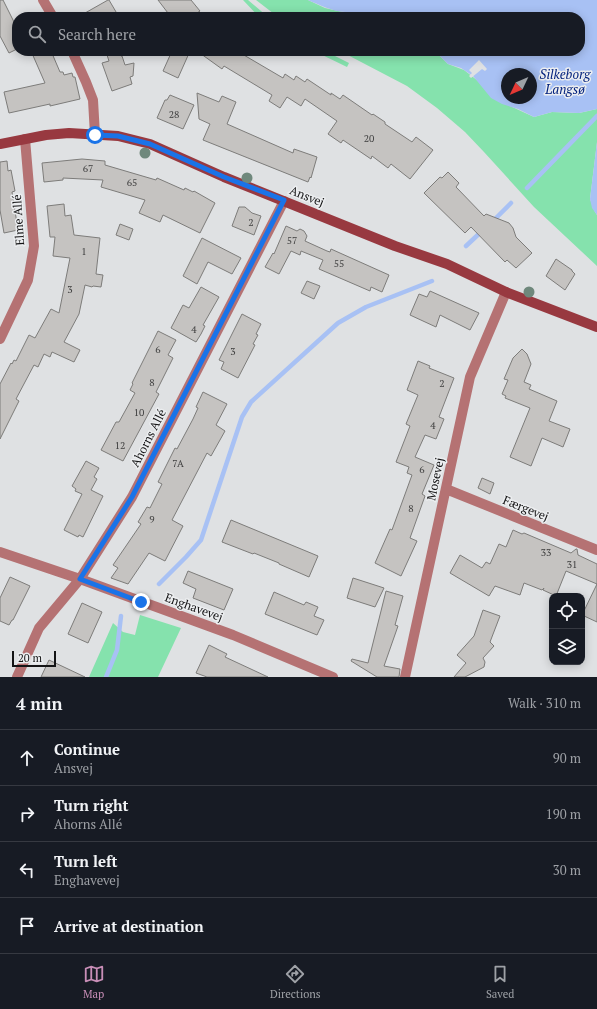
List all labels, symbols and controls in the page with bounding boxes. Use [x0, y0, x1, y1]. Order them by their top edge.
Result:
search box [12, 12, 585, 56]
icon: search [26, 23, 48, 45]
text: Search here [58, 24, 136, 44]
water label: Silkeborg Langsø [540, 65, 591, 98]
north arrow [501, 68, 537, 104]
house number: 28 [169, 108, 179, 121]
route start [86, 126, 104, 144]
house number: 20 [364, 132, 374, 145]
house number: 67 [83, 162, 93, 175]
house number: 65 [127, 176, 137, 189]
street label: Ansvej [288, 182, 326, 210]
street label: Elme Allé [9, 194, 27, 246]
house number: 2 [248, 216, 254, 229]
house number: 57 [287, 234, 297, 247]
house number: 1 [81, 245, 87, 258]
house number: 55 [334, 257, 344, 270]
house number: 3 [67, 283, 73, 296]
house number: 4 [191, 323, 197, 336]
house number: 6 [155, 343, 161, 356]
house number: 3 [230, 345, 236, 358]
house number: 8 [149, 376, 155, 389]
house number: 2 [439, 377, 445, 390]
house number: 10 [134, 406, 144, 419]
street label: Ahorns Allé [127, 407, 169, 469]
house number: 4 [430, 419, 436, 432]
house number: 12 [115, 439, 125, 452]
street label: Mosevej [423, 456, 447, 502]
house number: 7A [172, 457, 184, 470]
house number: 6 [419, 463, 425, 476]
street label: Færgevej [501, 492, 551, 524]
house number: 8 [408, 502, 414, 515]
house number: 9 [149, 513, 155, 526]
house number: 33 [541, 546, 551, 559]
house number: 31 [567, 558, 577, 571]
street label: Enghavevej [163, 590, 225, 624]
route end [132, 593, 150, 611]
map controls [549, 593, 585, 665]
button: locate [549, 593, 585, 629]
button: layers [549, 629, 585, 665]
scale bar [12, 649, 56, 668]
text: 20 m [18, 651, 42, 665]
text: 4 min [16, 692, 63, 715]
text: Walk · 310 m [508, 694, 581, 712]
text: Continue [54, 739, 120, 759]
icon: ahead [16, 747, 38, 769]
text: 90 m [553, 749, 581, 767]
text: Ansvej [54, 759, 93, 777]
text: Turn right [54, 795, 129, 815]
icon: right [16, 803, 38, 825]
text: 190 m [546, 805, 581, 823]
text: Ahorns Allé [54, 815, 122, 833]
text: Turn left [54, 851, 118, 871]
icon: left [16, 859, 38, 881]
text: 30 m [553, 861, 581, 879]
text: Enghavevej [54, 871, 120, 889]
icon: arrive [16, 915, 38, 937]
text: Arrive at destination [54, 916, 204, 936]
tab: Map [83, 963, 105, 1001]
tab: Directions [270, 963, 321, 1001]
tab: Saved [486, 963, 514, 1001]

